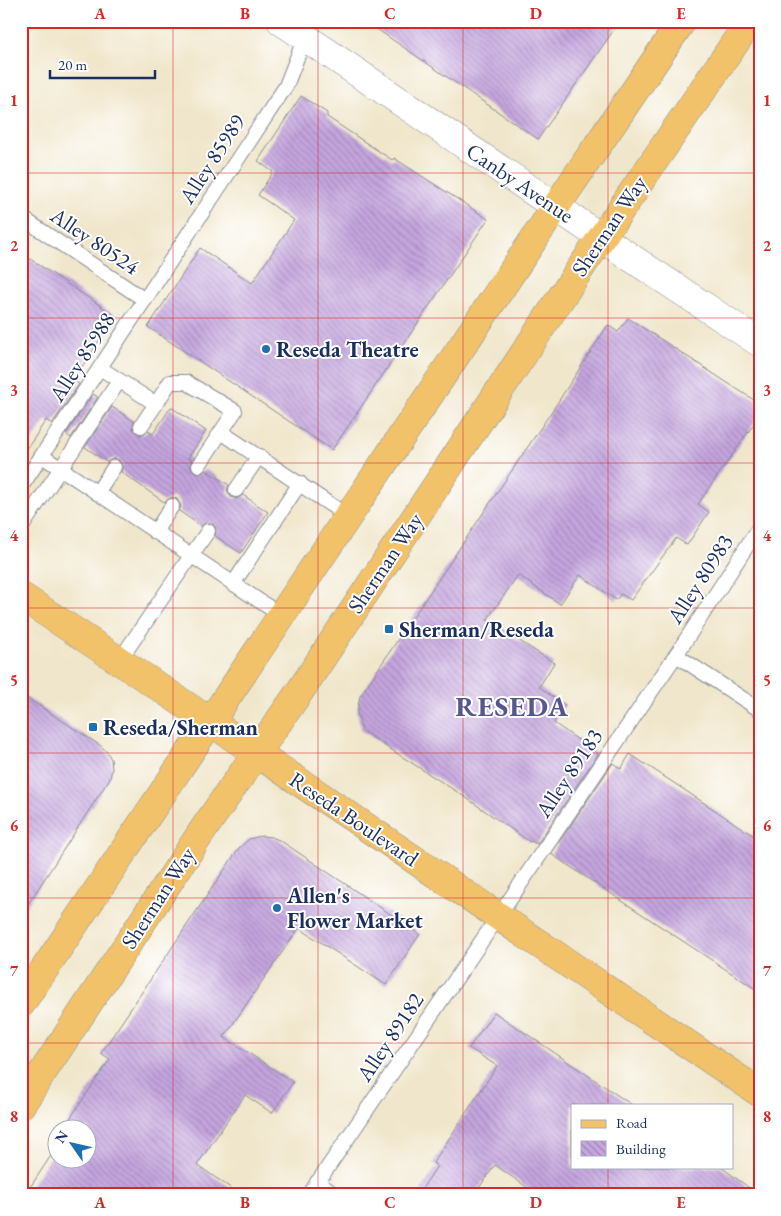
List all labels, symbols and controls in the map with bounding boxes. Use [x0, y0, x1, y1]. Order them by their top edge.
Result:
text: A [93, 3, 106, 24]
text: B [240, 3, 250, 24]
text: C [384, 3, 396, 24]
text: D [530, 3, 542, 24]
text: E [676, 3, 686, 24]
scale bar [50, 48, 155, 80]
text: 20 m [58, 55, 87, 74]
text: 1 [10, 90, 18, 111]
text: 1 [763, 90, 771, 111]
street label: Alley 85989 [172, 108, 252, 210]
street label: Canby Avenue [460, 136, 580, 230]
street label: Sherman Way [565, 170, 654, 282]
street label: Alley 80524 [44, 200, 145, 282]
text: 2 [10, 235, 19, 256]
text: 2 [763, 235, 772, 256]
street label: Alley 85988 [42, 307, 122, 408]
place label: Reseda Theatre [276, 335, 419, 364]
marker: Reseda Theatre [260, 343, 272, 355]
text: 3 [10, 380, 18, 401]
text: 3 [763, 380, 771, 401]
street label: Sherman Way [341, 507, 430, 619]
text: 4 [10, 525, 19, 546]
text: 4 [763, 525, 772, 546]
street label: Alley 80983 [660, 529, 740, 630]
place label: Sherman/Reseda [399, 615, 554, 644]
marker: Sherman/Reseda [383, 623, 395, 635]
text: 5 [10, 670, 18, 691]
text: 5 [763, 670, 771, 691]
district label: RESEDA [455, 688, 569, 724]
place label: Reseda/Sherman [103, 713, 259, 742]
marker: Reseda/Sherman [87, 721, 99, 733]
street label: Alley 89183 [528, 723, 609, 824]
street label: Reseda Boulevard [284, 765, 425, 873]
text: 6 [10, 815, 19, 836]
text: 6 [763, 815, 772, 836]
street label: Sherman Way [114, 841, 202, 954]
place label: Allen's Flower Market [286, 881, 424, 935]
marker: Allen's Flower Market [271, 902, 283, 914]
text: 7 [10, 960, 19, 981]
text: 7 [763, 960, 772, 981]
street label: Alley 89182 [349, 987, 431, 1088]
legend [571, 1104, 734, 1168]
text: 8 [10, 1106, 18, 1127]
text: 8 [763, 1106, 771, 1127]
text: Road [616, 1113, 648, 1132]
north arrow [48, 1118, 98, 1168]
text: N [51, 1126, 72, 1146]
text: Building [616, 1139, 666, 1158]
text: A [93, 1192, 106, 1213]
text: B [240, 1192, 250, 1213]
text: C [384, 1192, 396, 1213]
text: D [530, 1192, 542, 1213]
text: E [676, 1192, 686, 1213]

